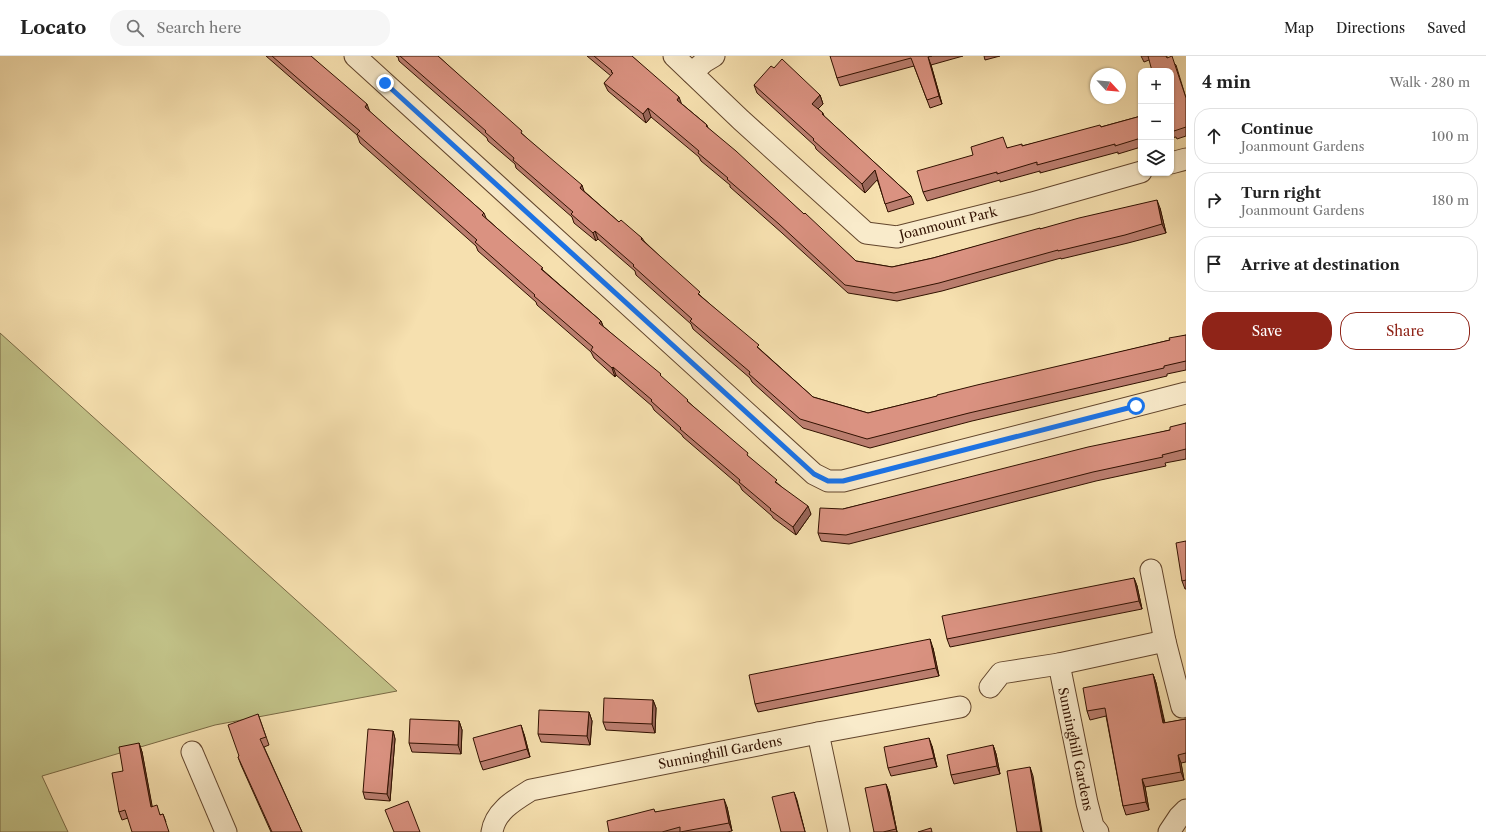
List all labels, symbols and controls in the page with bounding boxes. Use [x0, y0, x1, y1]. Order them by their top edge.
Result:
search box [110, 10, 390, 46]
text: Locato [20, 16, 86, 39]
icon: search [124, 17, 146, 39]
text: Search here [156, 18, 241, 37]
text: Map [1284, 19, 1314, 37]
text: Directions [1336, 19, 1405, 37]
text: Saved [1427, 19, 1466, 37]
north arrow [1090, 68, 1126, 104]
map controls [1138, 68, 1174, 176]
button: + [1138, 68, 1174, 104]
text: 4 min [1202, 72, 1251, 92]
route end [376, 74, 394, 92]
text: Walk · 280 m [1389, 74, 1470, 90]
button: − [1138, 104, 1174, 140]
text: Continue [1241, 119, 1313, 138]
icon: ahead [1203, 125, 1225, 147]
text: 100 m [1431, 128, 1469, 144]
text: Joanmount Gardens [1241, 138, 1364, 154]
button: layers [1138, 140, 1174, 176]
text: Turn right [1241, 183, 1321, 202]
icon: right [1203, 189, 1225, 211]
text: 180 m [1432, 192, 1469, 208]
text: Joanmount Gardens [1241, 202, 1364, 218]
street label: Joanmount Park [896, 203, 999, 243]
icon: arrive [1203, 253, 1225, 275]
text: Arrive at destination [1241, 255, 1400, 274]
button: Save [1202, 312, 1332, 350]
button: Share [1340, 312, 1470, 350]
route start [1127, 397, 1145, 415]
street label: Sunninghill Gardens [1055, 686, 1097, 813]
street label: Sunninghill Gardens [657, 732, 784, 772]

